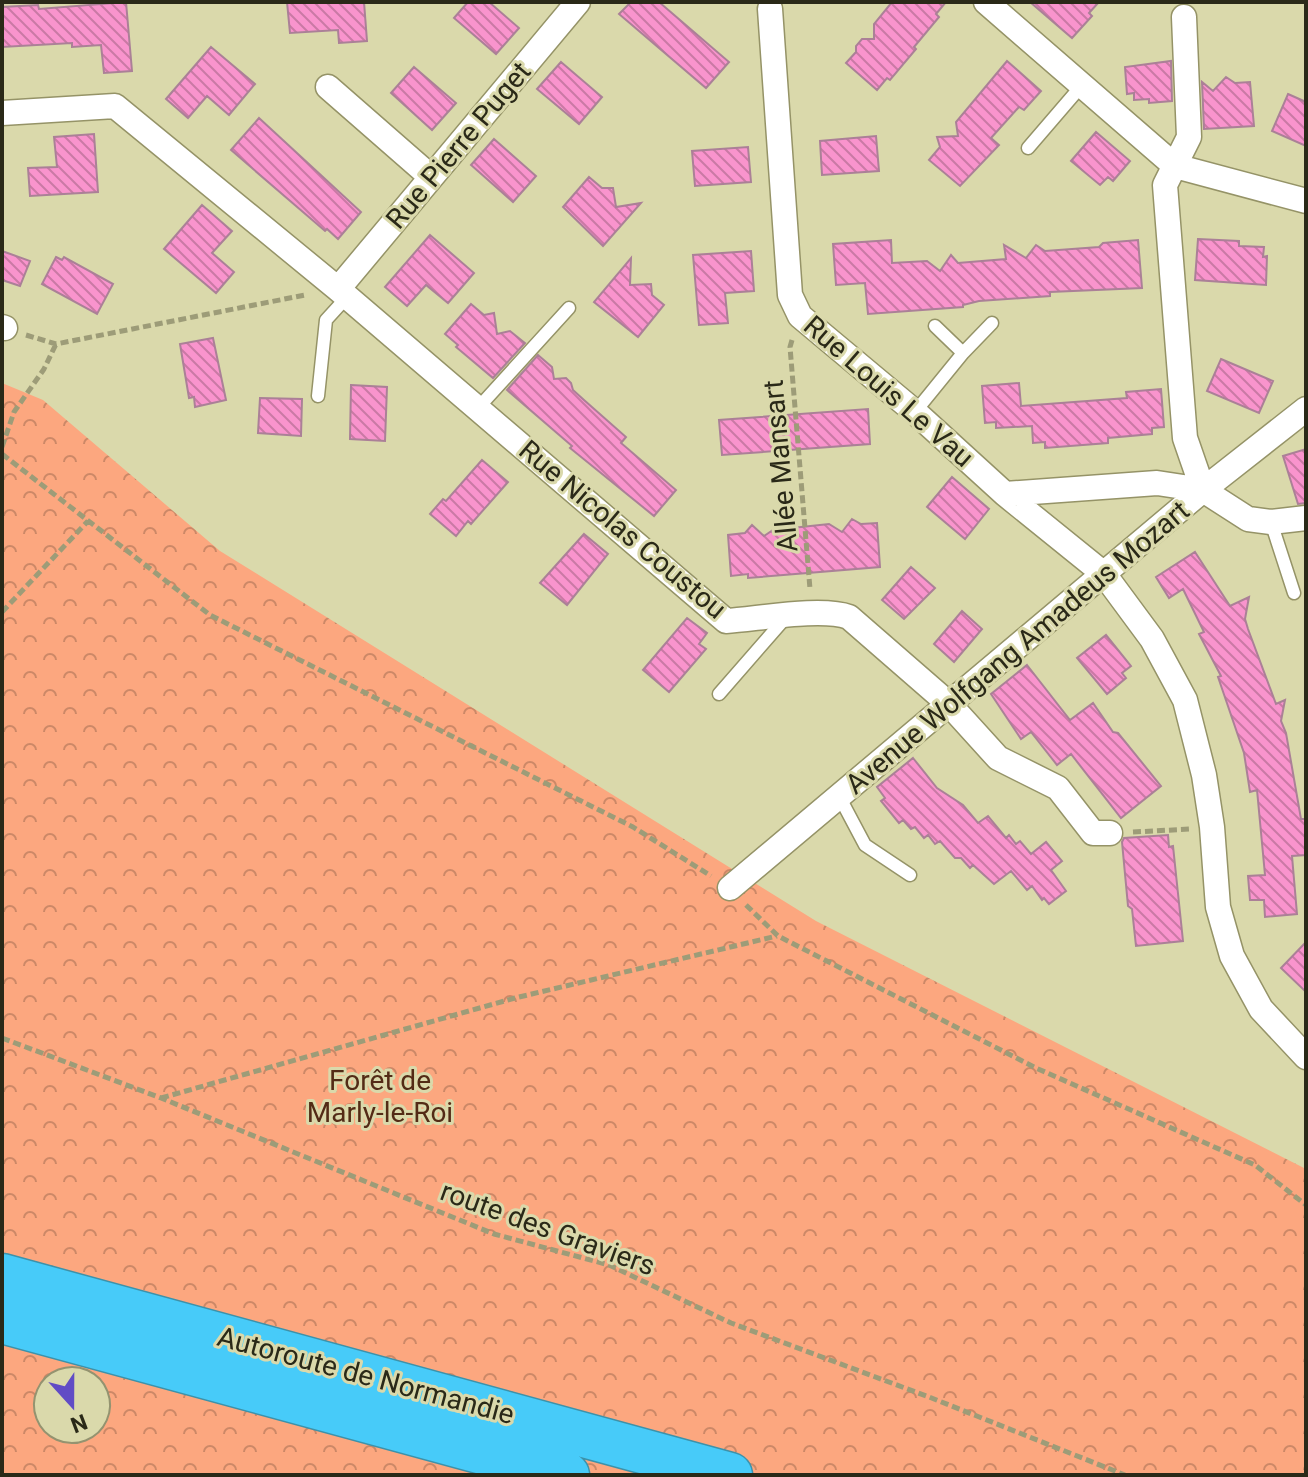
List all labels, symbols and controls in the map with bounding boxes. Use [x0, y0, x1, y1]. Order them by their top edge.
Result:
street label: Rue Pierre Puget [379, 55, 538, 235]
street label: Rue Louis Le Vau [797, 309, 980, 474]
street label: Allée Mansart [757, 379, 804, 553]
street label: Rue Nicolas Coustou [513, 433, 733, 625]
street label: Avenue Wolfgang Amadeus Mozart [839, 494, 1196, 801]
park label: Forêt de Marly-le-Roi [307, 1064, 453, 1129]
street label: route des Graviers [436, 1174, 660, 1283]
street label: Autoroute de Normandie [214, 1320, 518, 1431]
north arrow [32, 1365, 112, 1445]
text: N [67, 1409, 91, 1438]

